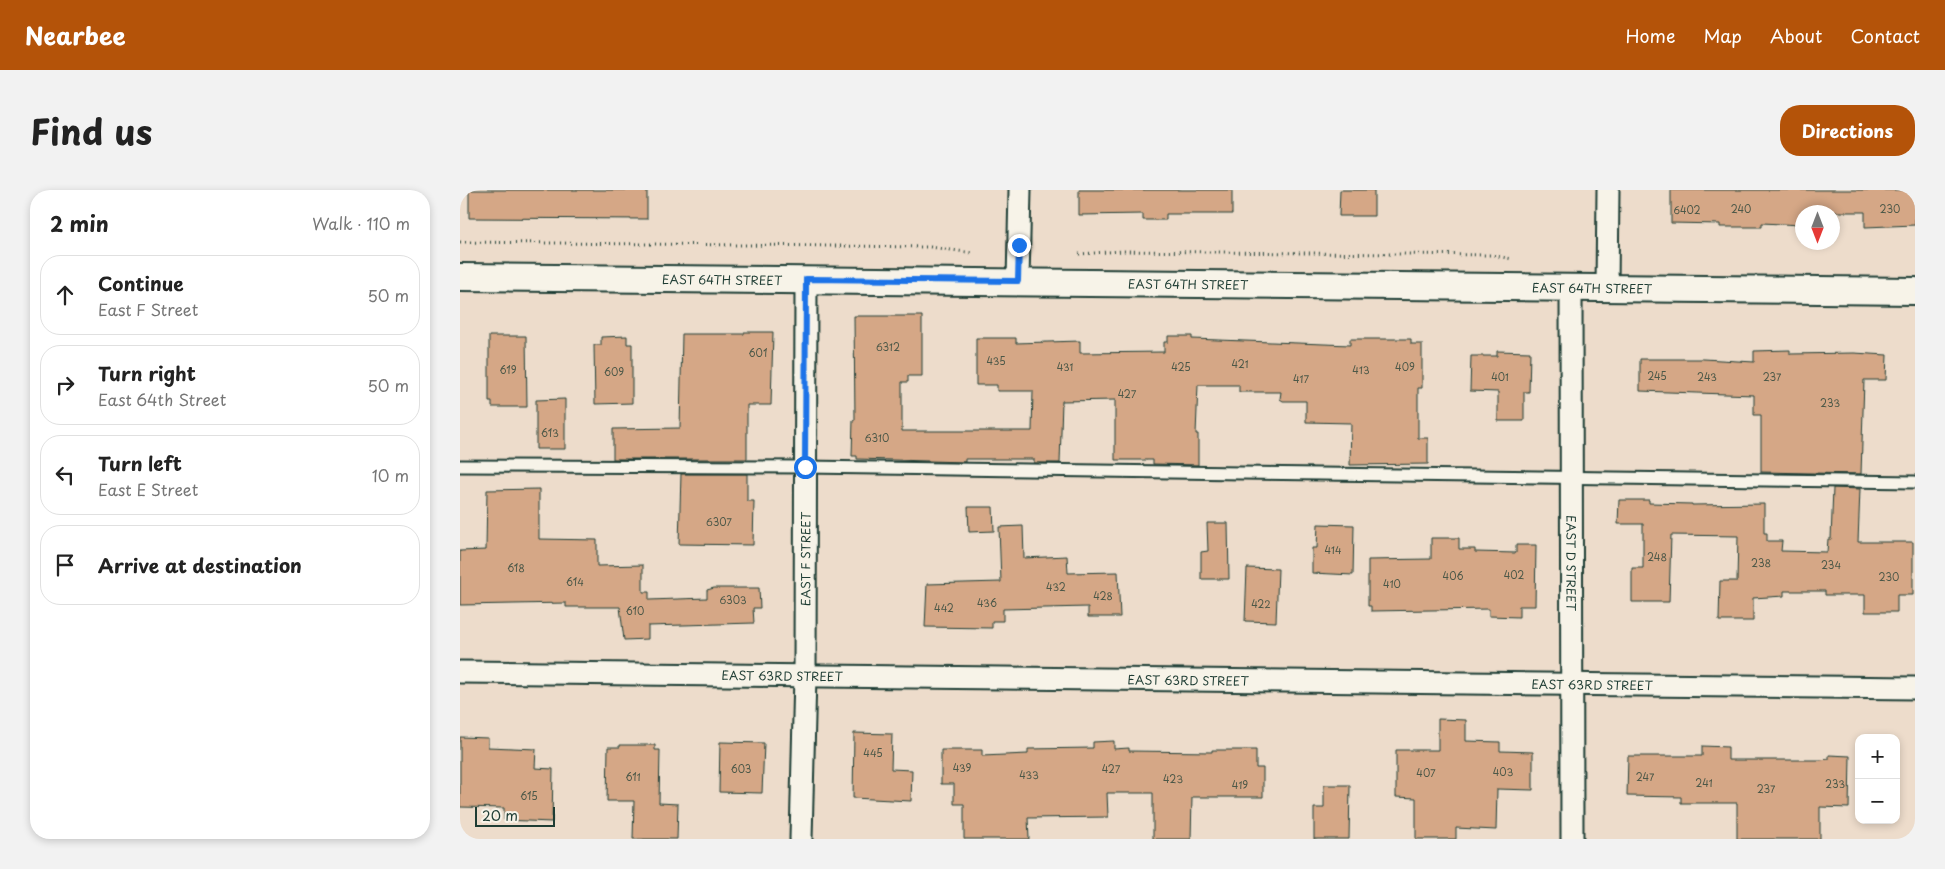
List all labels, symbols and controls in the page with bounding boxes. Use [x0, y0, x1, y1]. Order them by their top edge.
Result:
text: Nearbee [25, 17, 126, 53]
text: Home [1625, 22, 1675, 49]
text: Map [1703, 22, 1742, 49]
text: About [1770, 22, 1822, 49]
text: Contact [1850, 22, 1920, 49]
text: Find us [30, 104, 152, 157]
button: Directions [1780, 105, 1915, 156]
house number: 240 [1731, 201, 1751, 216]
house number: 230 [1880, 201, 1900, 216]
house number: 6402 [1673, 202, 1701, 217]
north arrow [1795, 205, 1840, 250]
text: 2 min [50, 207, 109, 239]
text: Walk · 110 m [312, 211, 410, 235]
route end [1008, 234, 1031, 257]
text: Continue [98, 269, 184, 297]
street label: EAST 64TH STREET [662, 270, 783, 289]
street label: EAST 64TH STREET [1128, 274, 1249, 294]
street label: EAST 64TH STREET [1532, 278, 1653, 297]
icon: ahead [51, 281, 79, 309]
text: 50 m [368, 283, 409, 307]
text: East F Street [98, 297, 198, 321]
house number: 6312 [876, 339, 900, 354]
house number: 601 [749, 345, 767, 360]
house number: 435 [986, 353, 1006, 368]
house number: 421 [1231, 356, 1249, 371]
text: Turn right [98, 359, 196, 387]
house number: 431 [1057, 359, 1074, 374]
house number: 425 [1171, 359, 1191, 374]
house number: 409 [1395, 359, 1415, 374]
house number: 619 [499, 362, 517, 377]
house number: 413 [1352, 362, 1370, 377]
house number: 609 [604, 364, 624, 379]
house number: 245 [1647, 368, 1667, 383]
house number: 401 [1491, 369, 1509, 384]
house number: 243 [1697, 369, 1717, 384]
house number: 237 [1763, 369, 1782, 384]
icon: right [51, 371, 79, 399]
house number: 417 [1293, 371, 1309, 386]
text: 50 m [368, 373, 409, 397]
house number: 427 [1118, 386, 1137, 401]
text: East 64th Street [98, 387, 226, 411]
house number: 233 [1820, 395, 1840, 410]
house number: 613 [541, 425, 559, 440]
house number: 6310 [865, 430, 889, 445]
text: Turn left [98, 449, 182, 477]
route start [794, 456, 817, 479]
icon: left [51, 461, 79, 489]
text: 10 m [372, 463, 409, 487]
text: East E Street [98, 477, 198, 501]
street label: EAST F STREET [796, 511, 814, 606]
house number: 6307 [706, 514, 732, 529]
street label: EAST D STREET [1562, 515, 1581, 612]
house number: 414 [1324, 542, 1342, 557]
house number: 248 [1647, 549, 1667, 564]
icon: arrive [51, 551, 79, 579]
text: Arrive at destination [98, 551, 302, 579]
house number: 238 [1751, 555, 1771, 570]
house number: 234 [1821, 557, 1841, 572]
house number: 618 [507, 560, 525, 575]
house number: 402 [1504, 567, 1524, 582]
house number: 406 [1443, 568, 1463, 583]
house number: 230 [1879, 569, 1899, 584]
house number: 614 [566, 574, 584, 589]
house number: 410 [1383, 576, 1401, 591]
house number: 432 [1046, 579, 1066, 594]
house number: 428 [1093, 588, 1113, 603]
house number: 6303 [719, 592, 747, 607]
house number: 436 [977, 595, 997, 610]
house number: 422 [1251, 596, 1271, 611]
house number: 442 [934, 600, 954, 615]
house number: 610 [626, 603, 644, 618]
street label: EAST 63RD STREET [721, 666, 844, 685]
street label: EAST 63RD STREET [1127, 670, 1250, 690]
street label: EAST 63RD STREET [1531, 675, 1654, 694]
map controls [1855, 734, 1900, 824]
button: + [1855, 734, 1900, 779]
house number: 445 [863, 745, 883, 760]
house number: 439 [953, 760, 971, 775]
house number: 603 [731, 761, 751, 776]
house number: 427 [1102, 761, 1121, 776]
house number: 403 [1493, 764, 1513, 779]
house number: 407 [1416, 765, 1436, 780]
house number: 433 [1019, 767, 1039, 782]
house number: 611 [625, 769, 641, 784]
house number: 247 [1636, 769, 1655, 784]
house number: 423 [1163, 771, 1183, 786]
house number: 241 [1695, 775, 1713, 790]
house number: 233 [1825, 776, 1845, 791]
house number: 419 [1232, 777, 1248, 792]
button: − [1855, 779, 1900, 824]
house number: 237 [1757, 781, 1776, 796]
house number: 615 [520, 788, 538, 803]
scale bar [475, 804, 555, 827]
text: 20 m [482, 805, 518, 826]

